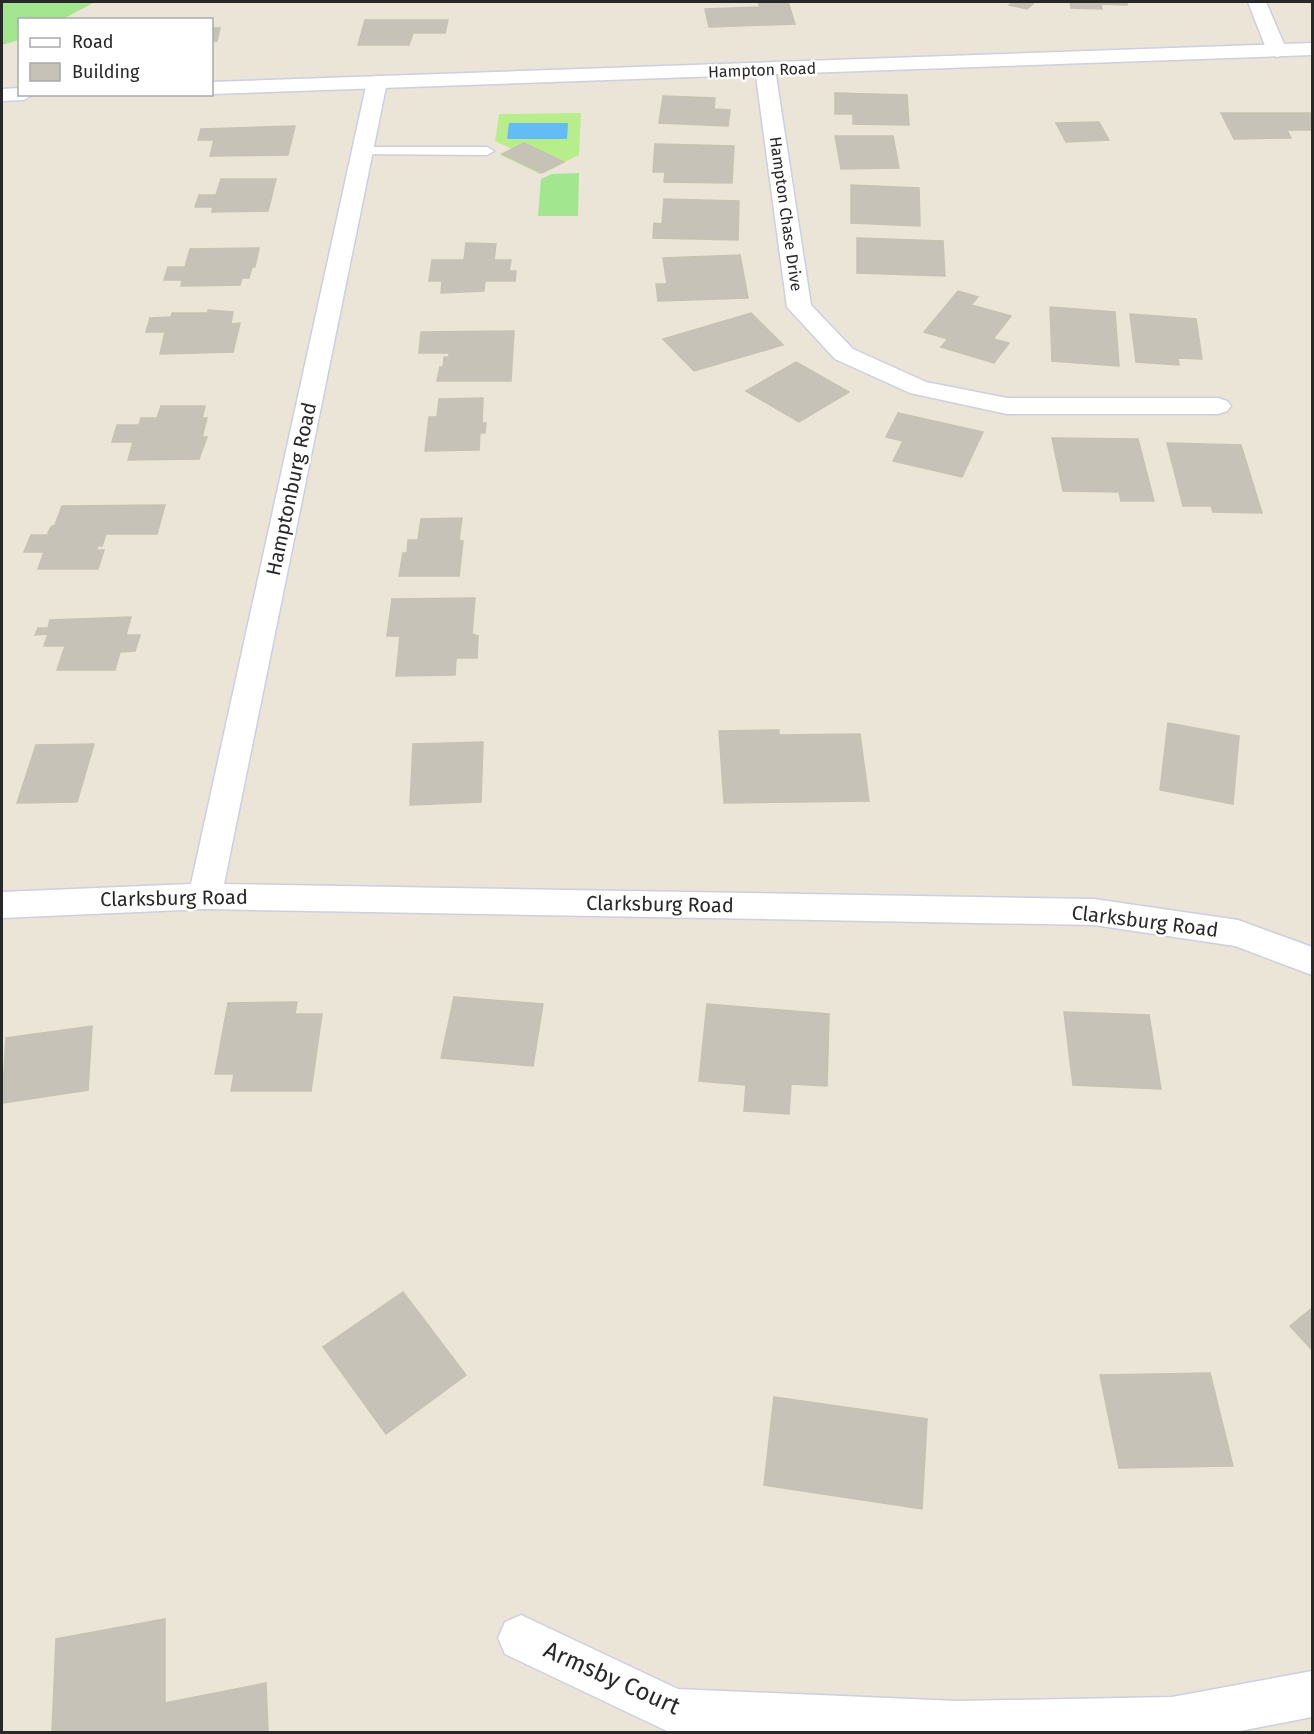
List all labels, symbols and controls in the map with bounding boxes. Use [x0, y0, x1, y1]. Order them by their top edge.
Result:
legend [18, 18, 213, 96]
text: Road [72, 31, 114, 53]
street label: Hampton Road [708, 59, 816, 81]
text: Building [72, 61, 140, 83]
street label: Hampton Chase Drive [766, 135, 806, 293]
street label: Hamptonburg Road [261, 400, 321, 578]
street label: Clarksburg Road [100, 885, 248, 911]
street label: Clarksburg Road [586, 891, 734, 917]
street label: Clarksburg Road [1070, 900, 1220, 942]
street label: Armsby Court [540, 1636, 685, 1721]

